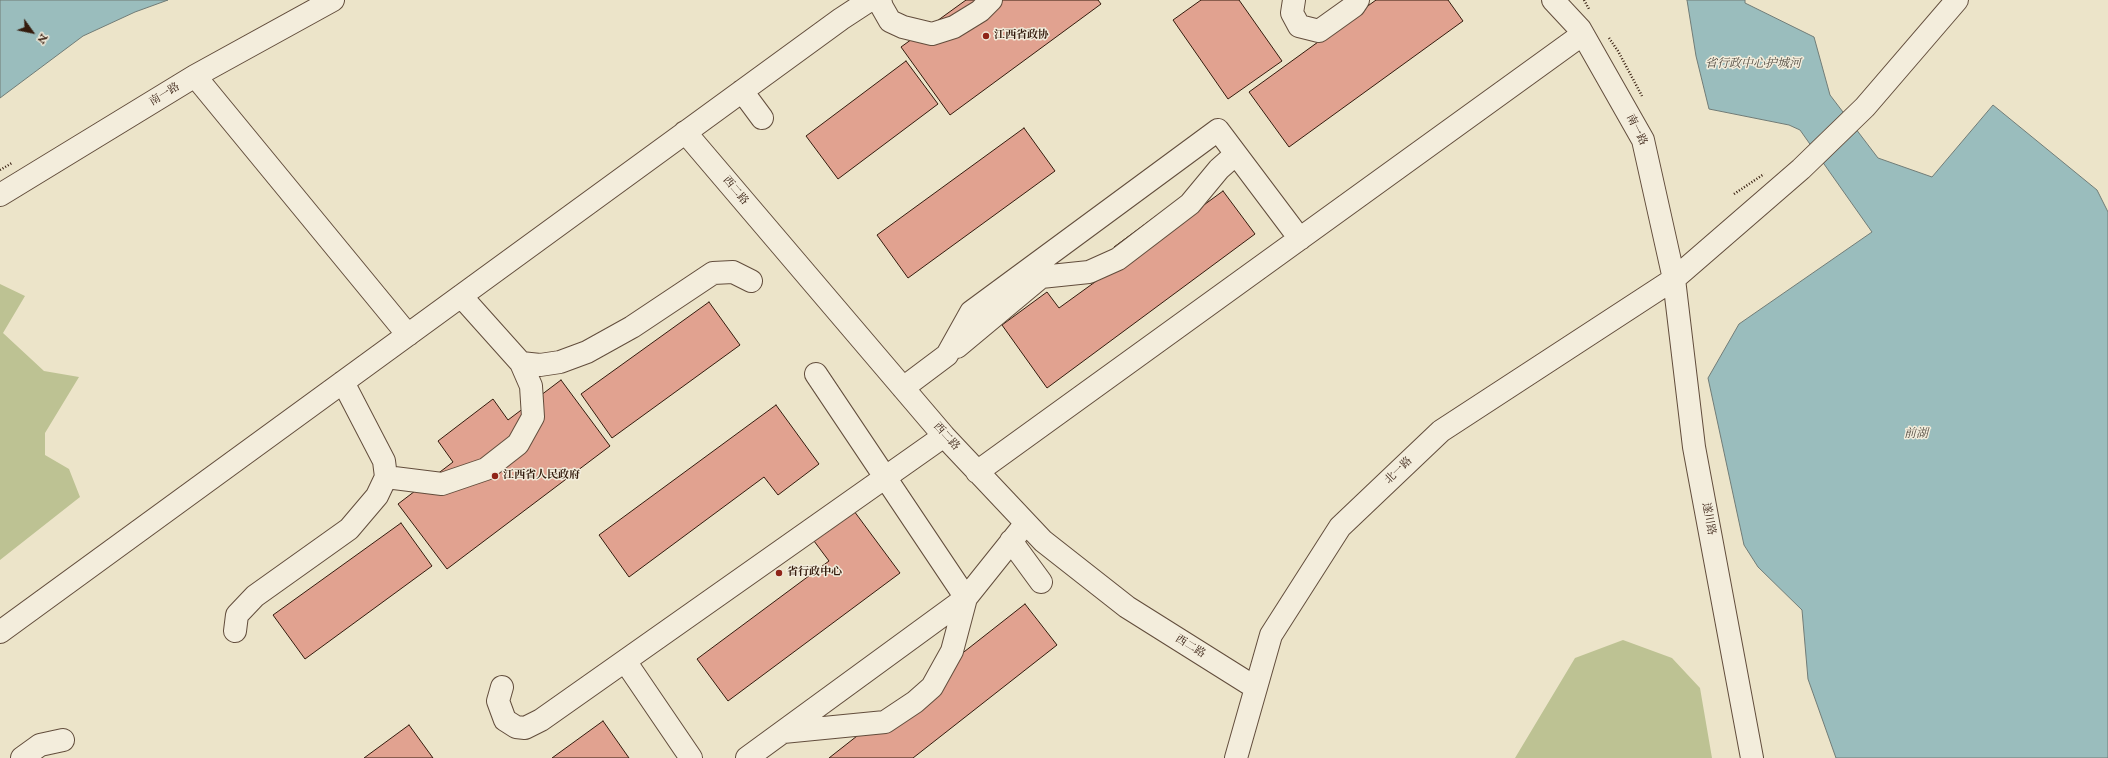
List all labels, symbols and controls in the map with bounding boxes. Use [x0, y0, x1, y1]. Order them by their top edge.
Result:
north arrow [12, 12, 52, 52]
place label: 江西省政协 [994, 29, 1049, 43]
text: N [34, 31, 51, 46]
marker: 江西省政协 [981, 31, 991, 41]
water label: 省行政中心护城河 [1705, 58, 1801, 72]
street label: 南一路 [147, 81, 183, 109]
street label: 南一路 [1623, 112, 1649, 148]
street label: 西二路 [719, 174, 751, 208]
street label: 西二路 [930, 420, 962, 454]
water label: 前湖 [1904, 428, 1928, 442]
street label: 北一路 [1383, 455, 1415, 487]
place label: 江西省人民政府 [503, 469, 580, 483]
marker: 江西省人民政府 [490, 471, 500, 481]
street label: 遂川路 [1698, 502, 1718, 536]
place label: 省行政中心 [787, 566, 842, 580]
marker: 省行政中心 [774, 568, 784, 578]
street label: 西二路 [1173, 633, 1207, 661]

